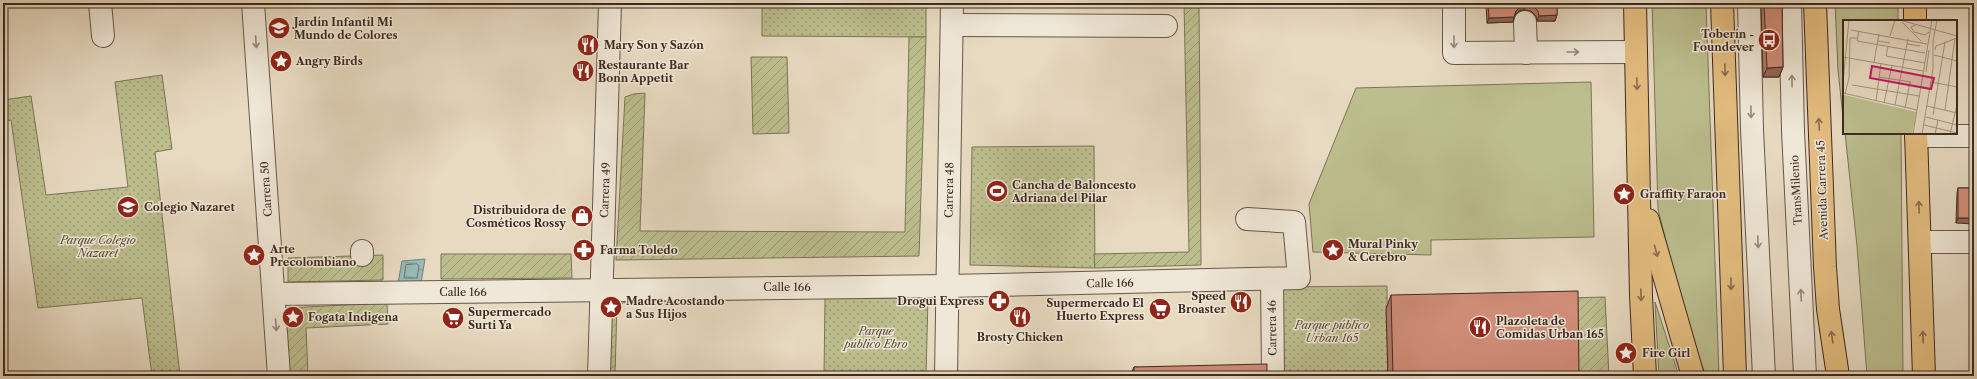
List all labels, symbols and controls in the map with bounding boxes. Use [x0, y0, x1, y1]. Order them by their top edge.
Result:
school or university icon: Jardín Infantíl Mi Mundo de Colores [266, 15, 292, 41]
place label: Jardín Infantíl Mi Mundo de Colores [292, 15, 398, 42]
inset map [1843, 20, 1957, 134]
place label: Toberín - Foundever [1693, 27, 1755, 54]
bus stop icon: Toberín - Foundever [1756, 27, 1782, 53]
restaurant icon: Mary Son y Sazón [575, 32, 601, 58]
one-way arrow [252, 35, 259, 48]
one-way arrow [1450, 35, 1458, 48]
place label: Mary Son y Sazón [604, 38, 704, 52]
place icon: Angry Birds [268, 48, 294, 74]
one-way arrow [1566, 48, 1579, 56]
place label: Angry Birds [295, 54, 363, 68]
restaurant icon: Restaurante Bar Bonn Appetit [570, 58, 596, 84]
place label: Restaurante Bar Bonn Appetit [598, 58, 690, 85]
one-way arrow [1721, 63, 1728, 76]
one-way arrow [1788, 75, 1796, 88]
one-way arrow [1633, 77, 1640, 90]
one-way arrow [1747, 105, 1755, 118]
one-way arrow [1816, 118, 1823, 131]
street label: Avenida Carrera 45 [1813, 140, 1831, 241]
street label: TransMilenio [1787, 154, 1805, 226]
street label: Carrera 50 [257, 161, 275, 217]
street label: Carrera 49 [597, 162, 613, 218]
street label: Carrera 48 [942, 162, 956, 218]
sports icon: Cancha de Baloncesto Adriana del Pilar [984, 178, 1010, 204]
place label: Cancha de Baloncesto Adriana del Pilar [1011, 178, 1136, 205]
place icon: Graffity Faraon [1611, 181, 1637, 207]
place label: Graffity Faraon [1640, 187, 1727, 201]
school or university icon: Colegio Nazaret [115, 194, 141, 220]
place label: Colegio Nazaret [144, 200, 235, 214]
one-way arrow [1915, 201, 1922, 214]
place label: Distribuidora de Cosméticos Rossy [466, 203, 566, 230]
shop icon: Distribuidora de Cosméticos Rossy [569, 203, 595, 229]
park label: Parque Colegio Nazaret [59, 233, 136, 260]
one-way arrow [1754, 235, 1762, 248]
pharmacy icon: Farma Toledo [571, 237, 597, 263]
place icon: Mural Pinky & Cerebro [1320, 237, 1346, 263]
place label: Mural Pinky & Cerebro [1348, 237, 1418, 264]
place icon: Arte Precolombiano [241, 242, 267, 268]
place label: Arte Precolombiano [269, 242, 356, 269]
place label: Farma Toledo [600, 243, 678, 257]
one-way arrow [1653, 244, 1661, 257]
street label: Calle 166 [1086, 276, 1134, 290]
one-way arrow [1727, 277, 1735, 290]
street label: Calle 166 [763, 280, 811, 294]
street label: Calle 166 [439, 285, 487, 299]
pharmacy icon: Drogui Express [986, 288, 1012, 314]
one-way arrow [1638, 288, 1645, 301]
place label: Speed Broaster [1178, 289, 1227, 316]
restaurant icon: Speed Broaster [1228, 289, 1254, 315]
one-way arrow [1798, 289, 1805, 302]
place icon: Madre Acostando a Sus Hijos [598, 294, 624, 320]
place label: Madre Acostando a Sus Hijos [626, 294, 725, 321]
place label: Drogui Express [897, 294, 984, 308]
place label: Supermercado El Huerto Express [1046, 296, 1144, 323]
supermarket icon: Supermercado El Huerto Express [1147, 296, 1173, 322]
street label: Carrera 46 [1265, 300, 1279, 356]
place icon: Fogata Indigena [280, 304, 306, 330]
restaurant icon: Brosty Chicken [1007, 304, 1033, 330]
supermarket icon: Supermercado Surti Ya [440, 305, 466, 331]
place label: Supermercado Surti Ya [468, 305, 551, 332]
place label: Fogata Indigena [308, 310, 399, 324]
restaurant icon: Plazoleta de Comidas Urban 165 [1467, 314, 1493, 340]
place label: Plazoleta de Comidas Urban 165 [1496, 314, 1604, 341]
one-way arrow [272, 318, 279, 331]
park label: Parque público Urban 165 [1294, 318, 1369, 345]
park label: Parque público Ebro [841, 324, 908, 351]
place label: Brosty Chicken [977, 330, 1064, 344]
one-way arrow [1828, 331, 1836, 344]
one-way arrow [1919, 331, 1927, 344]
place icon: Fire Girl [1613, 340, 1639, 366]
place label: Fire Girl [1642, 346, 1691, 360]

